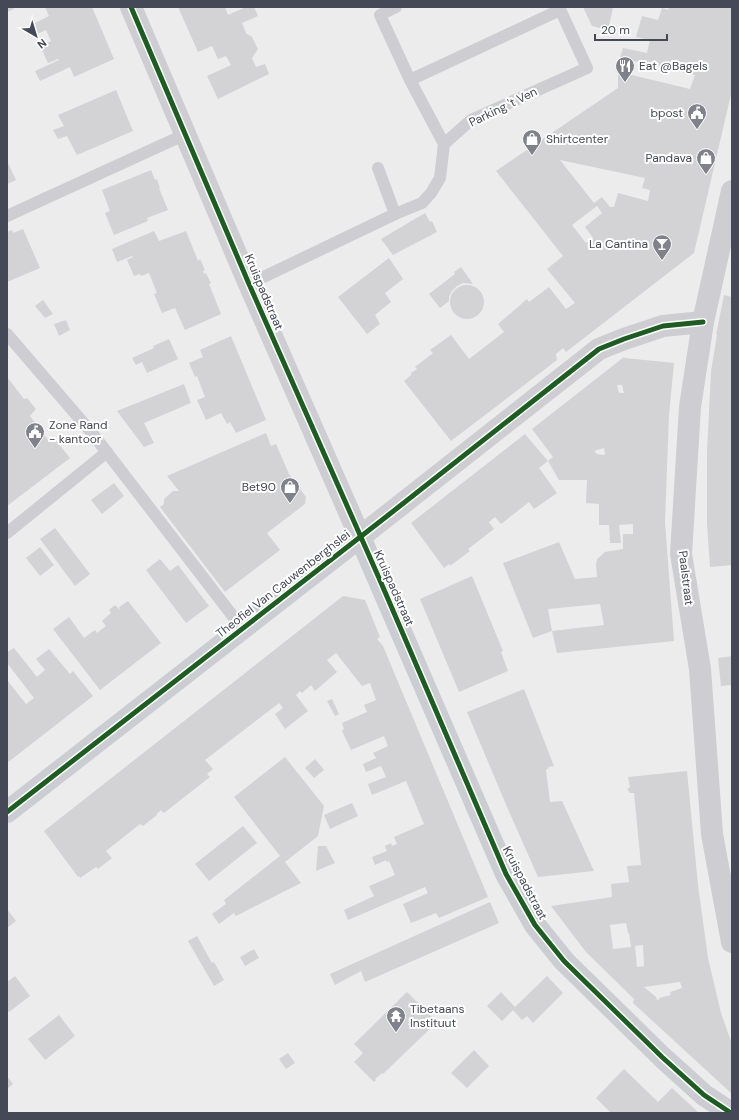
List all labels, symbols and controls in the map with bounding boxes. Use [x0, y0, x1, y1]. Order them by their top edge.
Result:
north arrow [16, 16, 56, 56]
scale bar [595, 16, 667, 42]
text: 20 m [601, 22, 630, 38]
text: N [35, 36, 50, 52]
restaurant icon: Eat @Bagels [614, 55, 636, 83]
place label: Eat @Bagels [639, 58, 708, 74]
street label: Parking 't Ven [466, 84, 540, 130]
public building icon: bpost [686, 102, 708, 130]
place label: bpost [650, 105, 683, 121]
shop icon: Shirtcenter [521, 128, 543, 156]
place label: Shirtcenter [546, 131, 609, 147]
shop icon: Pandava [695, 147, 717, 175]
place label: Pandava [646, 150, 692, 166]
bar icon: La Cantina [651, 233, 673, 261]
place label: La Cantina [589, 236, 648, 252]
street label: Kruispadstraat [241, 251, 287, 333]
place label: Zone Rand - kantoor [49, 417, 107, 447]
public building icon: Zone Rand - kantoor [24, 421, 46, 449]
shop icon: Bet90 [279, 476, 301, 504]
place label: Bet90 [242, 479, 276, 495]
street label: Theofiel Van Cauwenberghslei [213, 526, 354, 641]
street label: Kruispadstraat [370, 548, 418, 629]
street label: Paalstraat [675, 550, 697, 607]
street label: Kruispadstraat [499, 843, 551, 923]
place label: Tibetaans Instituut [410, 1001, 464, 1031]
temple icon: Tibetaans Instituut [385, 1005, 407, 1033]

